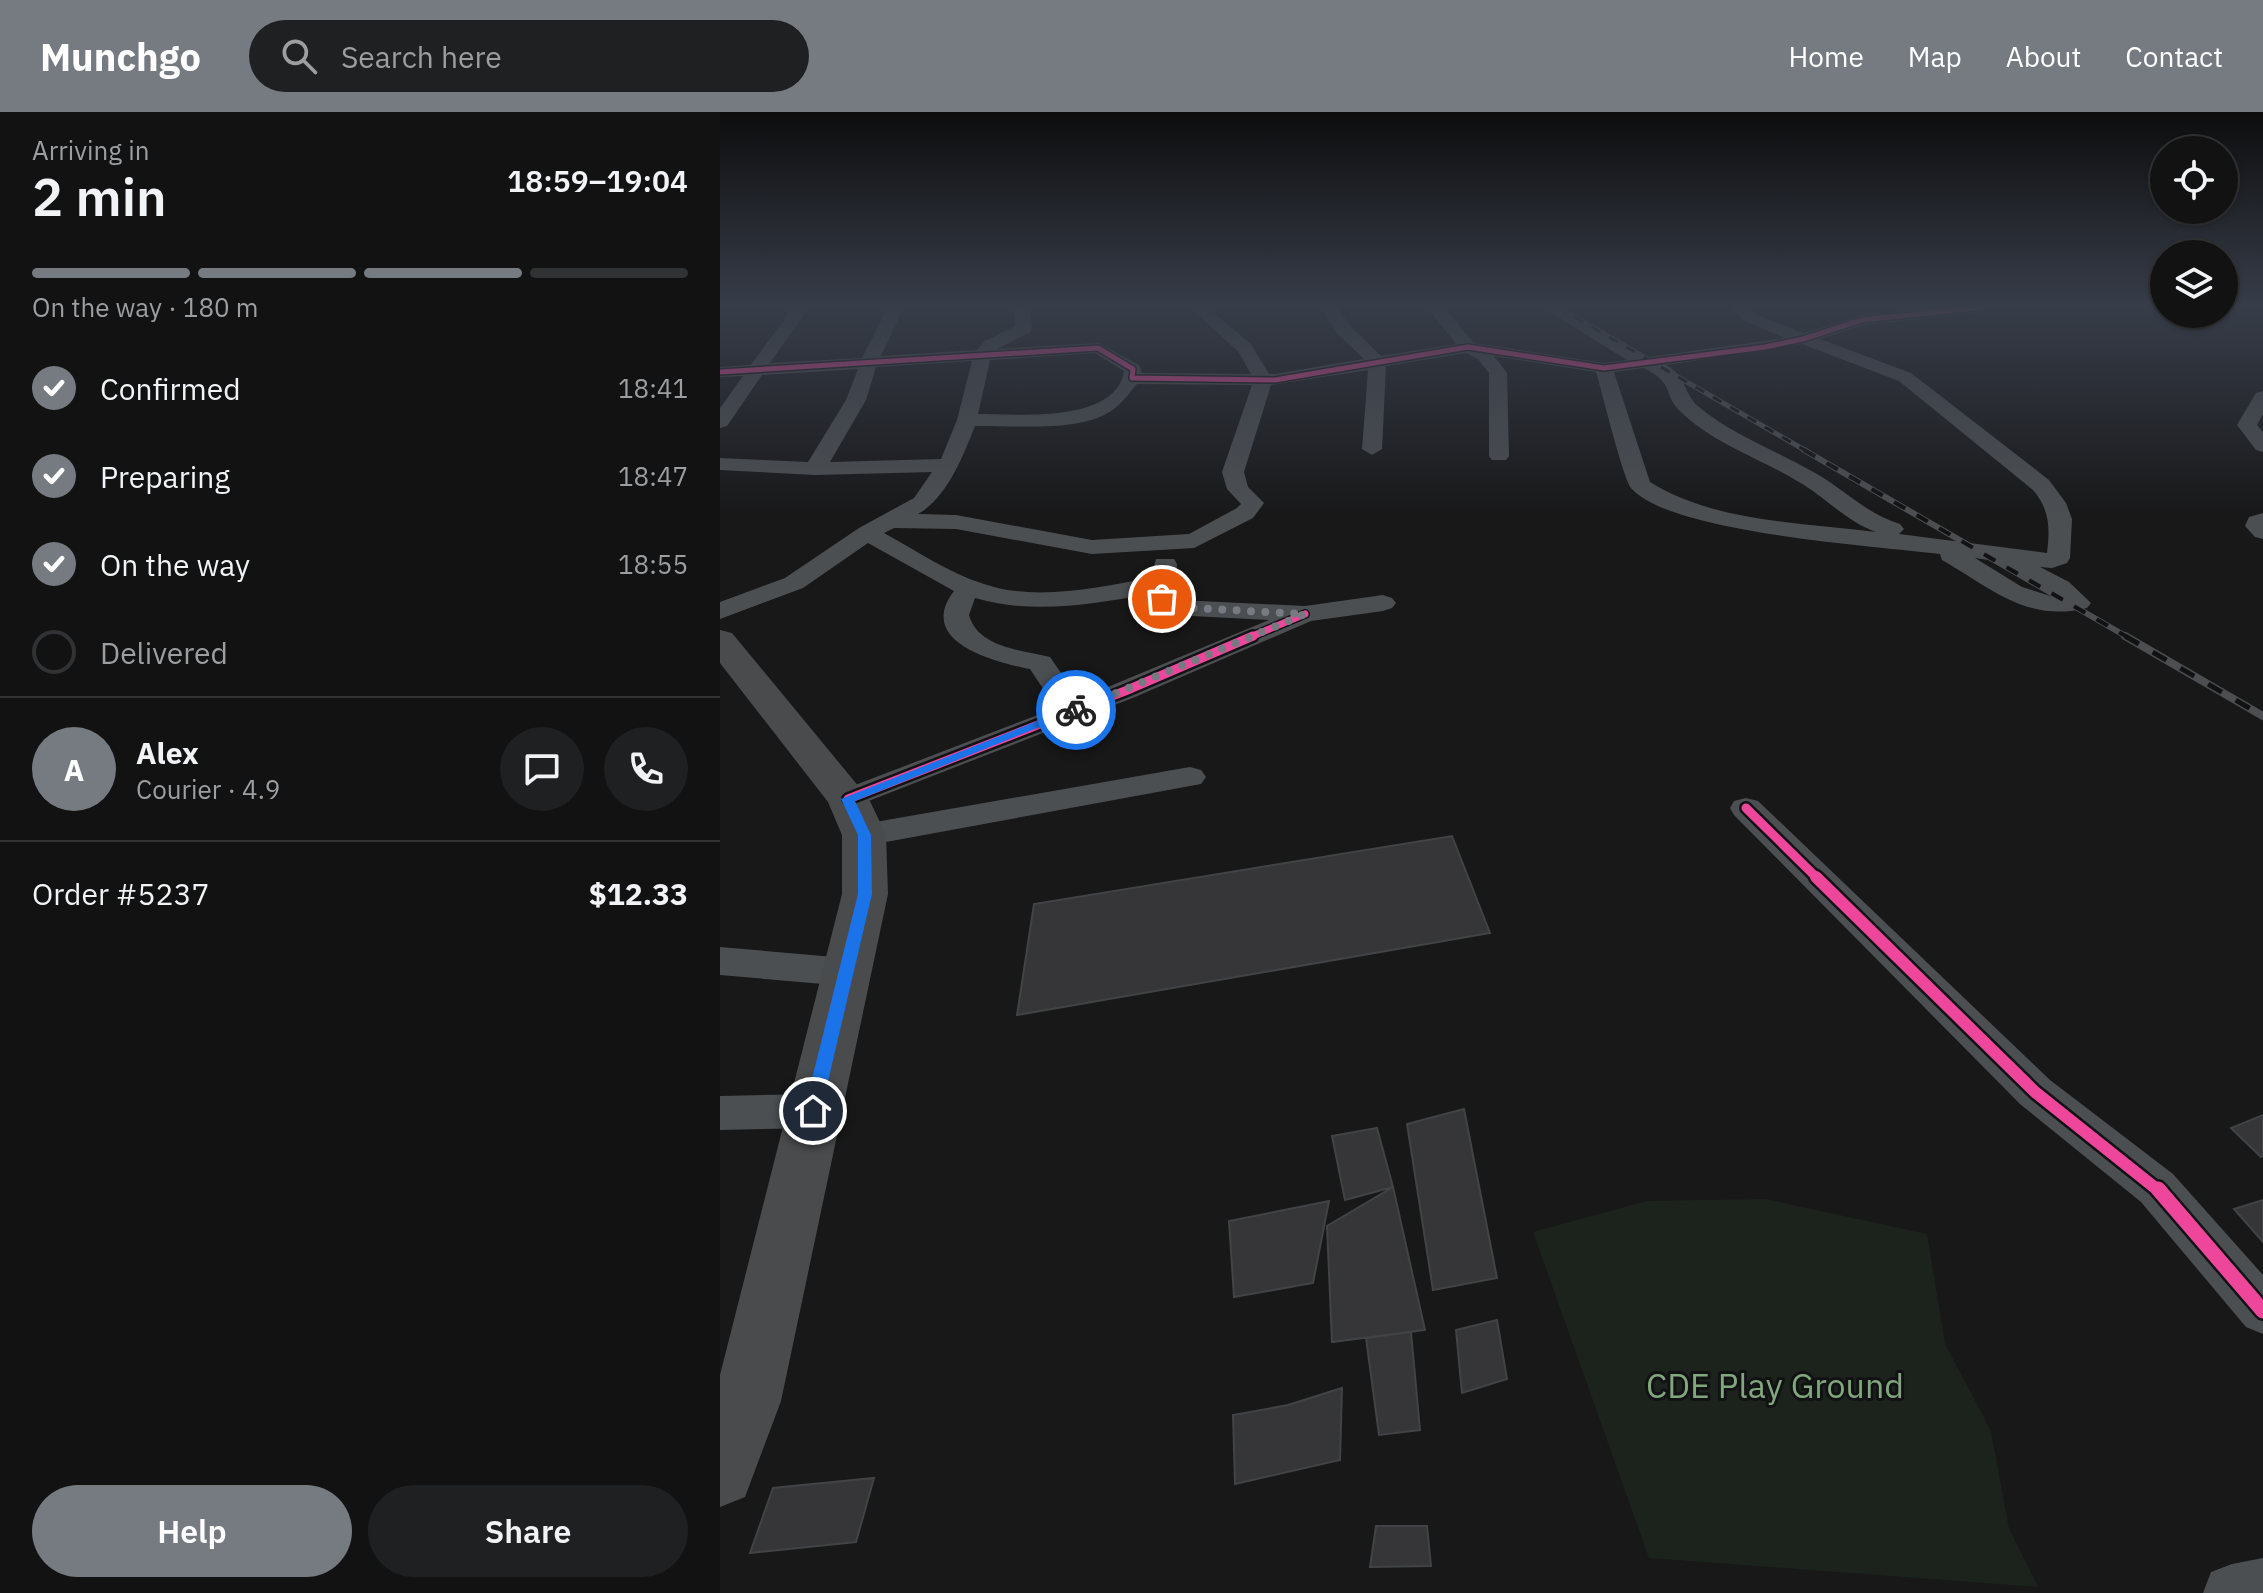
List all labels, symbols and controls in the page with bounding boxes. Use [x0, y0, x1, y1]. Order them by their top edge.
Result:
search box [249, 20, 809, 92]
text: Munchgo [40, 32, 201, 81]
icon: search [277, 34, 321, 78]
text: Search here [341, 37, 502, 76]
text: Home [1788, 38, 1864, 75]
text: Map [1908, 38, 1962, 75]
text: About [2006, 38, 2081, 75]
text: Contact [2125, 38, 2223, 75]
text: Arriving in [32, 133, 149, 167]
map controls [2150, 136, 2238, 328]
button: locate [2150, 136, 2238, 224]
text: 18:59–19:04 [507, 161, 688, 200]
text: 2 min [32, 163, 167, 230]
button: layers [2150, 240, 2238, 328]
text: On the way · 180 m [32, 290, 258, 324]
icon: check [32, 366, 76, 410]
text: Confirmed [100, 369, 241, 408]
text: 18:41 [618, 371, 688, 405]
icon: check [32, 454, 76, 498]
text: Preparing [100, 457, 230, 496]
text: 18:47 [618, 459, 688, 493]
icon: check [32, 542, 76, 586]
text: On the way [100, 545, 250, 584]
text: 18:55 [618, 547, 688, 581]
pin [1128, 565, 1196, 633]
icon: bag [1140, 577, 1184, 621]
text: Delivered [100, 633, 228, 672]
courier [1036, 670, 1116, 750]
icon: bike [1054, 688, 1098, 732]
button: chat [500, 727, 584, 811]
button: phone [604, 727, 688, 811]
text: Alex [136, 733, 199, 772]
text: A [64, 750, 84, 789]
text: Courier · 4.9 [136, 772, 280, 806]
text: Order #5237 [32, 874, 209, 913]
text: $12.33 [589, 874, 688, 913]
pin [779, 1077, 847, 1145]
icon: home [791, 1089, 835, 1133]
park label: CDE Play Ground [1646, 1363, 1904, 1407]
button: Help [32, 1485, 352, 1577]
button: Share [368, 1485, 688, 1577]

